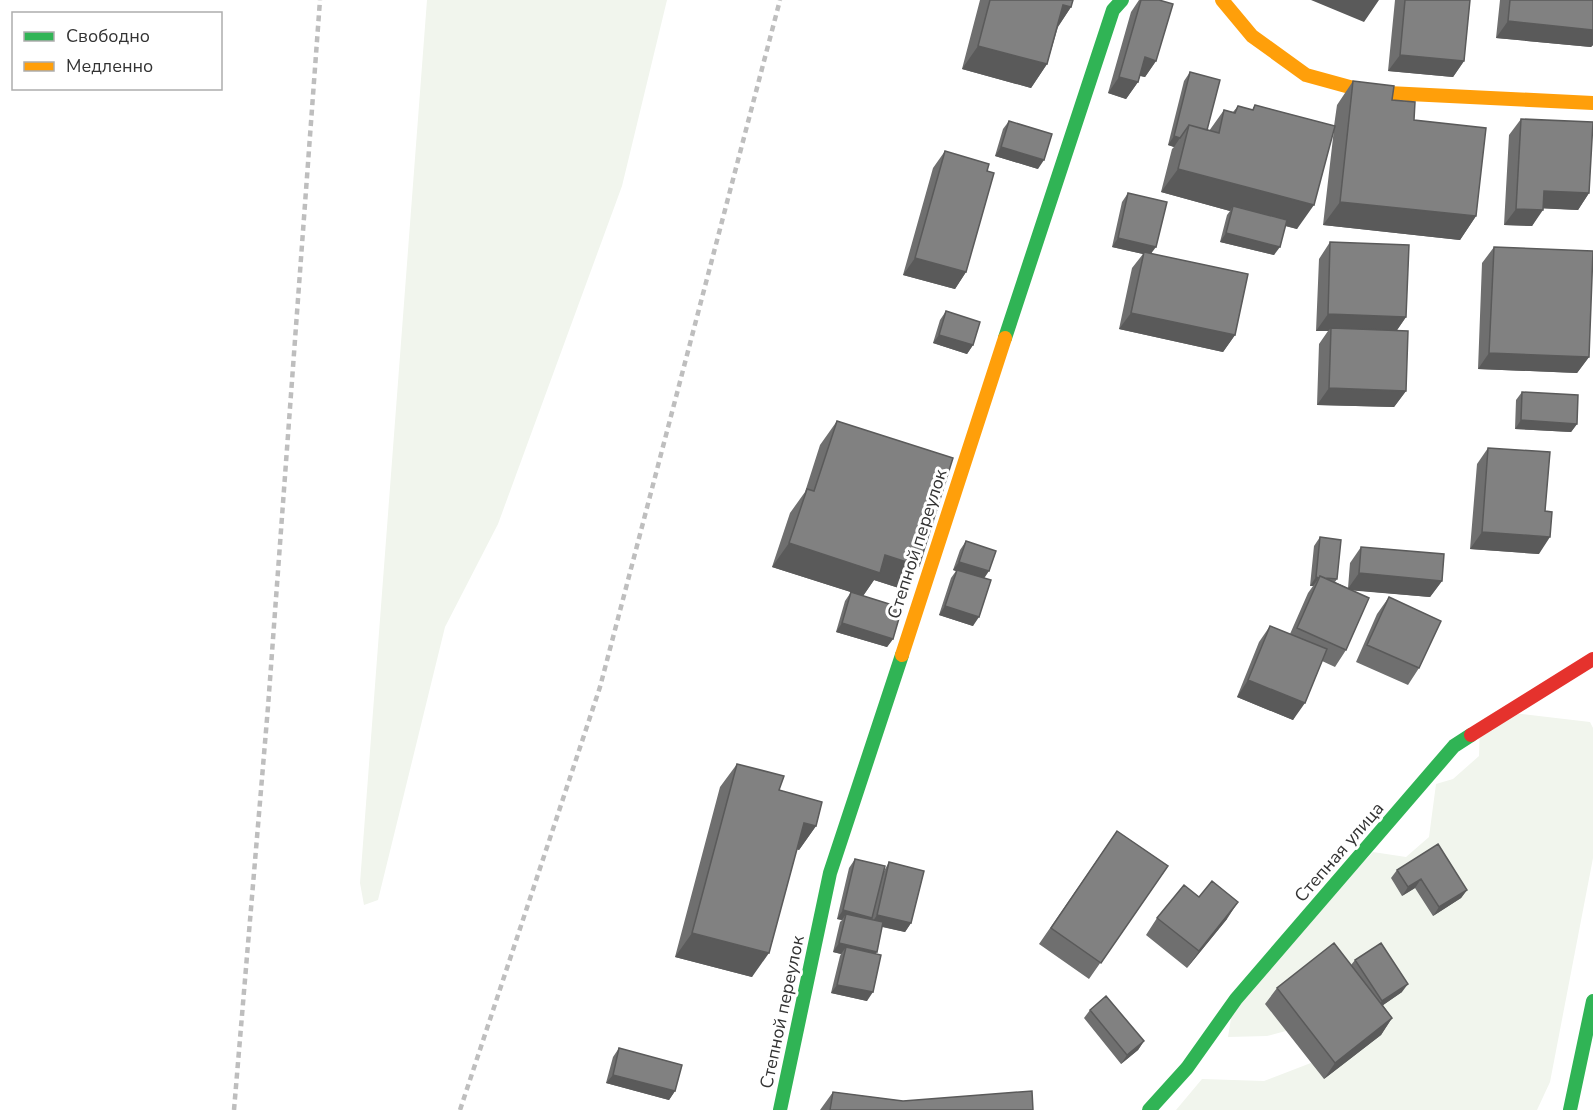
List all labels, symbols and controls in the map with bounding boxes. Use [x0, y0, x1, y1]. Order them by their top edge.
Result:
legend [12, 12, 222, 90]
text: Свободно [66, 24, 150, 48]
text: Медленно [66, 54, 153, 78]
street label: Степной переулок [882, 466, 953, 622]
street label: Степная улица [1289, 797, 1389, 907]
street label: Степной переулок [754, 933, 810, 1091]

